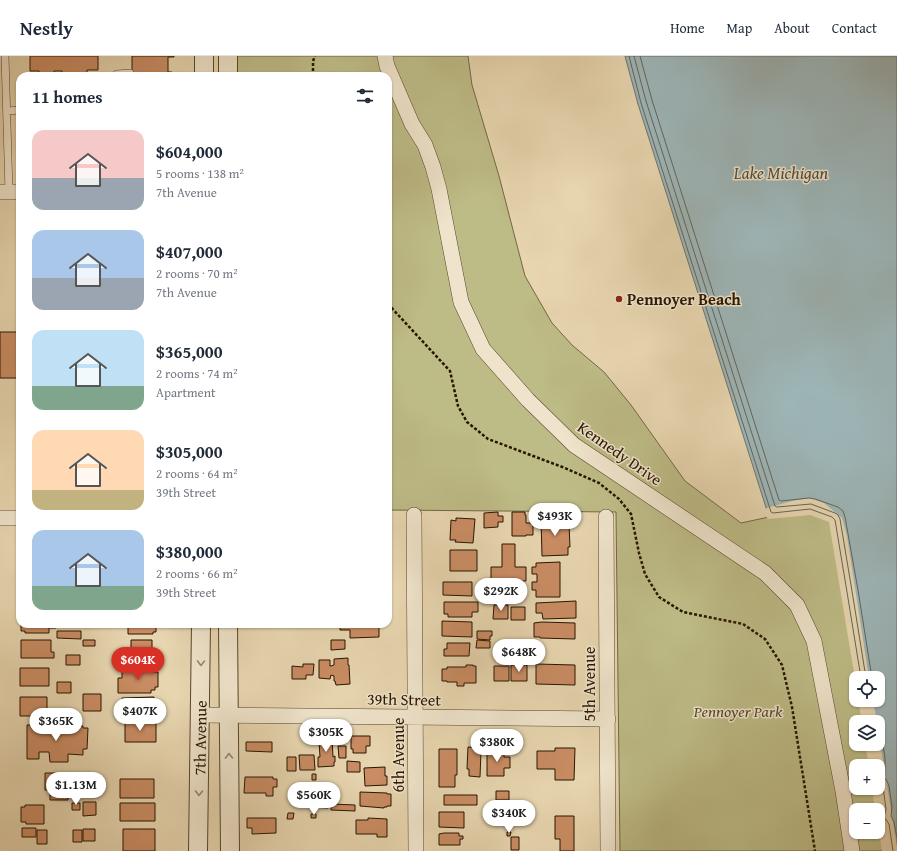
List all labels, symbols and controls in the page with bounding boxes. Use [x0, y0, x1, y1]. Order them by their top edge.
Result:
text: Nestly [20, 14, 73, 42]
text: Home [670, 18, 705, 38]
text: Map [727, 18, 752, 38]
text: About [774, 18, 810, 38]
text: Contact [832, 18, 877, 38]
text: 11 homes [32, 84, 103, 109]
icon: filters [354, 85, 376, 107]
text: $604,000 [156, 139, 222, 164]
icon: home [64, 146, 112, 194]
water label: Lake Michigan [733, 160, 829, 185]
text: 5 rooms · 138 m² [156, 164, 244, 183]
text: 7th Avenue [156, 183, 217, 202]
text: $407,000 [156, 239, 222, 264]
icon: home [64, 246, 112, 294]
text: 2 rooms · 70 m² [156, 264, 238, 283]
text: 7th Avenue [156, 283, 217, 302]
place label: Pennoyer Beach [627, 287, 741, 311]
marker: Pennoyer Beach [614, 294, 624, 304]
text: $365,000 [156, 339, 222, 364]
icon: home [64, 346, 112, 394]
text: 2 rooms · 74 m² [156, 364, 238, 383]
text: Apartment [156, 383, 216, 402]
street label: Kennedy Drive [573, 415, 667, 491]
text: $305,000 [156, 439, 222, 464]
icon: home [64, 446, 112, 494]
text: 2 rooms · 64 m² [156, 464, 238, 483]
text: 39th Street [156, 483, 216, 502]
pin: $493K [527, 503, 583, 537]
text: $493K [537, 506, 573, 525]
text: $380,000 [156, 539, 222, 564]
icon: home [64, 546, 112, 594]
text: 2 rooms · 66 m² [156, 564, 238, 583]
pin: $292K [473, 578, 529, 612]
text: $292K [483, 581, 519, 600]
text: 39th Street [156, 583, 216, 602]
pin: $648K [491, 639, 547, 673]
text: $648K [501, 642, 537, 661]
street label: 5th Avenue [577, 646, 601, 722]
pin: $604K [110, 647, 166, 681]
text: $604K [120, 650, 156, 669]
one-way arrow [197, 660, 205, 666]
map controls [849, 671, 885, 839]
button: locate [849, 671, 885, 707]
street label: 39th Street [367, 686, 442, 712]
pin: $407K [112, 698, 168, 732]
park label: Pennoyer Park [693, 699, 783, 723]
street label: 7th Avenue [187, 700, 213, 776]
text: $407K [122, 701, 158, 720]
pin: $365K [28, 708, 84, 742]
text: $365K [38, 711, 74, 730]
button: layers [849, 715, 885, 751]
street label: 6th Avenue [386, 717, 410, 793]
pin: $305K [298, 719, 354, 753]
text: $305K [308, 722, 344, 741]
pin: $380K [469, 729, 525, 763]
text: $380K [479, 732, 515, 751]
one-way arrow [225, 753, 233, 759]
button: + [849, 759, 885, 795]
pin: $1.13M [43, 772, 109, 806]
text: $1.13M [55, 775, 97, 794]
pin: $560K [286, 782, 342, 816]
text: $560K [296, 785, 332, 804]
one-way arrow [195, 790, 203, 796]
pin: $340K [481, 800, 537, 834]
text: $340K [491, 803, 527, 822]
button: − [849, 803, 885, 839]

